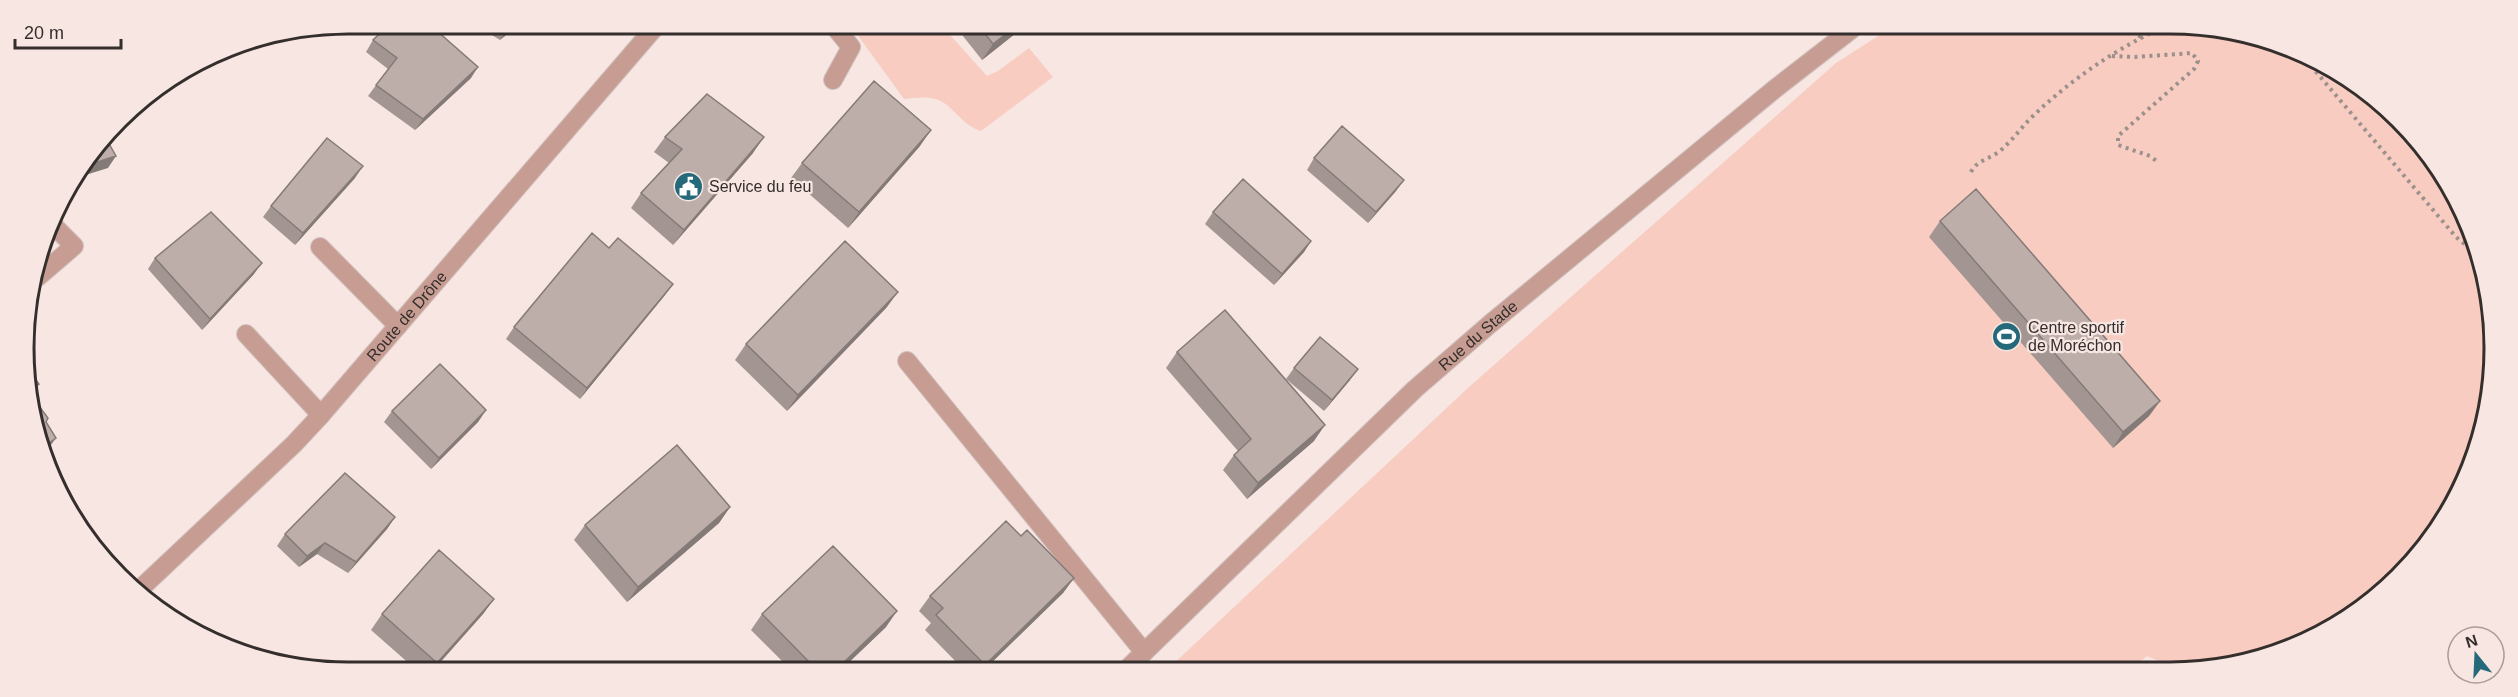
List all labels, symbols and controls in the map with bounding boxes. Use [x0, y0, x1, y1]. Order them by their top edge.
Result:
scale bar [15, 12, 122, 50]
text: 20 m [24, 23, 64, 43]
public building icon: Service du feu [672, 170, 704, 202]
place label: Service du feu [709, 178, 811, 195]
street label: Route de Drône [363, 267, 450, 364]
street label: Rue du Stade [1435, 297, 1521, 373]
place label: Centre sportif de Moréchon [2028, 319, 2125, 354]
sports icon: Centre sportif de Moréchon [1991, 320, 2023, 352]
north arrow [2446, 625, 2506, 685]
text: N [2463, 631, 2480, 651]

